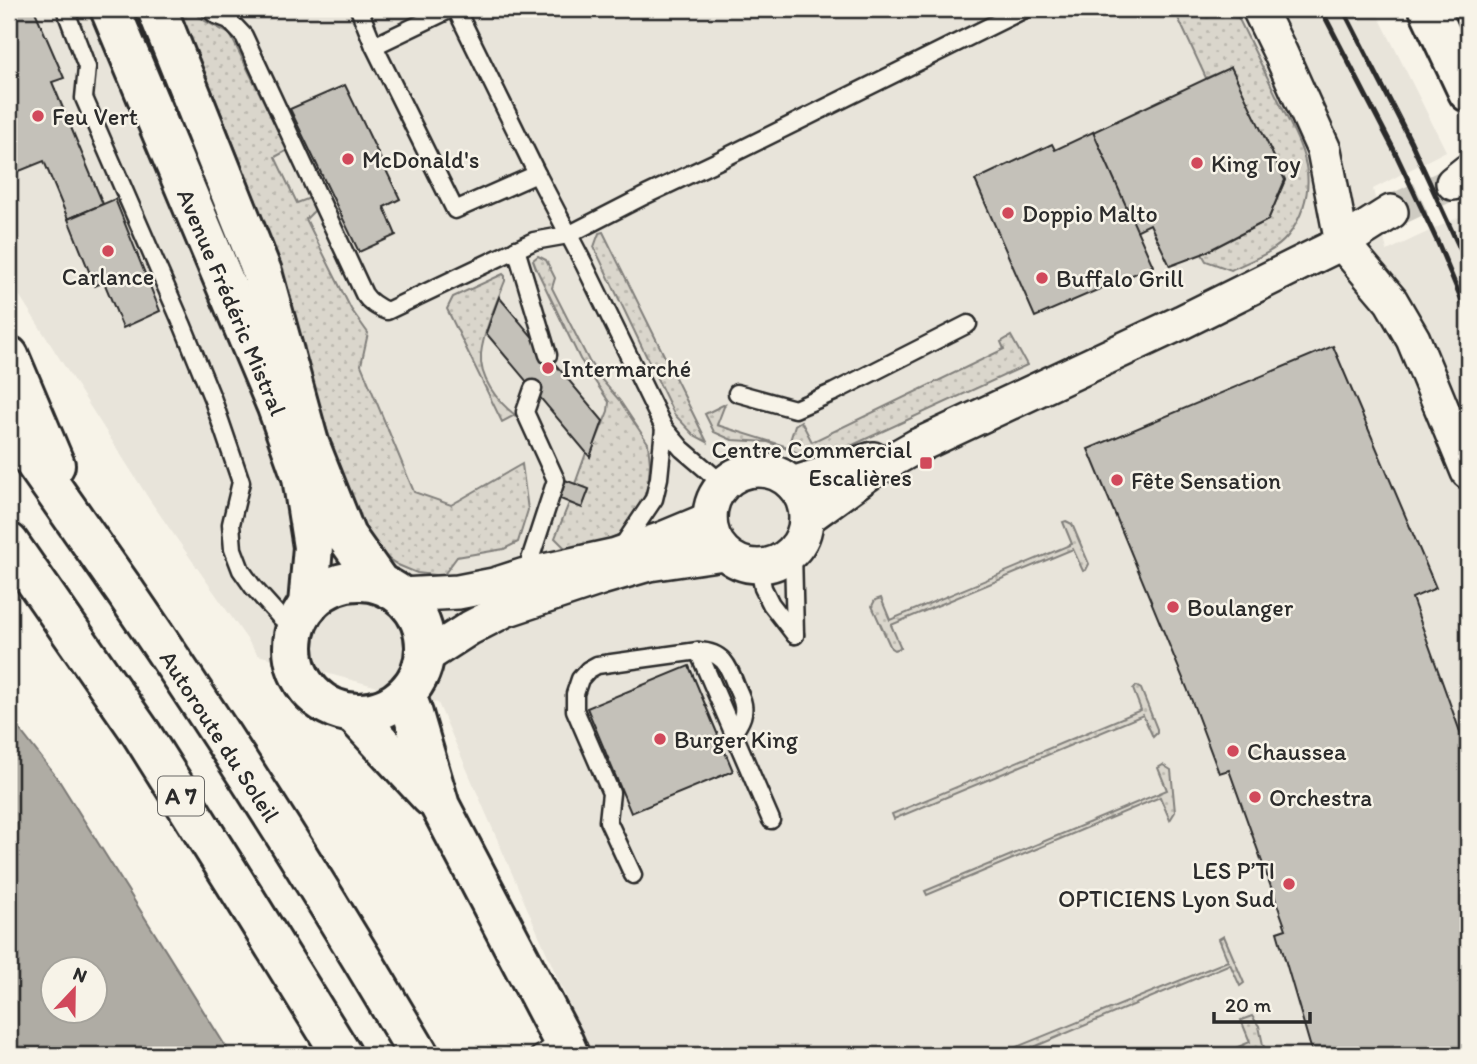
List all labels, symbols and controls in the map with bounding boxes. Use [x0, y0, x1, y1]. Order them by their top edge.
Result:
place label: Feu Vert [52, 102, 138, 131]
marker: Feu Vert [30, 108, 46, 124]
place label: McDonald's [362, 145, 479, 174]
place label: King Toy [1211, 149, 1301, 178]
marker: McDonald's [340, 151, 356, 167]
marker: King Toy [1189, 155, 1205, 171]
street label: Avenue Frédéric Mistral [171, 184, 293, 420]
place label: Doppio Malto [1022, 199, 1158, 228]
marker: Doppio Malto [1000, 205, 1016, 221]
marker: Carlance [100, 243, 116, 259]
place label: Carlance [62, 262, 154, 291]
place label: Buffalo Grill [1056, 264, 1184, 293]
marker: Buffalo Grill [1034, 270, 1050, 286]
place label: Intermarché [562, 354, 691, 383]
marker: Intermarché [540, 360, 556, 376]
place label: Centre Commercial Escalières [712, 435, 912, 492]
marker: Centre Commercial Escalières [918, 455, 934, 471]
place label: Fête Sensation [1131, 466, 1281, 495]
marker: Fête Sensation [1109, 472, 1125, 488]
place label: Boulanger [1187, 593, 1294, 622]
marker: Boulanger [1165, 599, 1181, 615]
street label: Autoroute du Soleil [154, 645, 286, 827]
place label: Burger King [674, 725, 799, 754]
marker: Burger King [652, 731, 668, 747]
place label: Chaussea [1247, 737, 1347, 766]
marker: Chaussea [1225, 743, 1241, 759]
road number: A 7 [158, 776, 204, 816]
place label: Orchestra [1269, 783, 1372, 812]
marker: Orchestra [1247, 789, 1263, 805]
place label: LES P’TI OPTICIENS Lyon Sud [1058, 856, 1275, 913]
marker: LES P’TI OPTICIENS Lyon Sud [1281, 876, 1297, 892]
north arrow [38, 956, 108, 1026]
text: N [70, 962, 90, 988]
scale bar [1214, 980, 1311, 1024]
text: 20 m [1225, 992, 1272, 1017]

